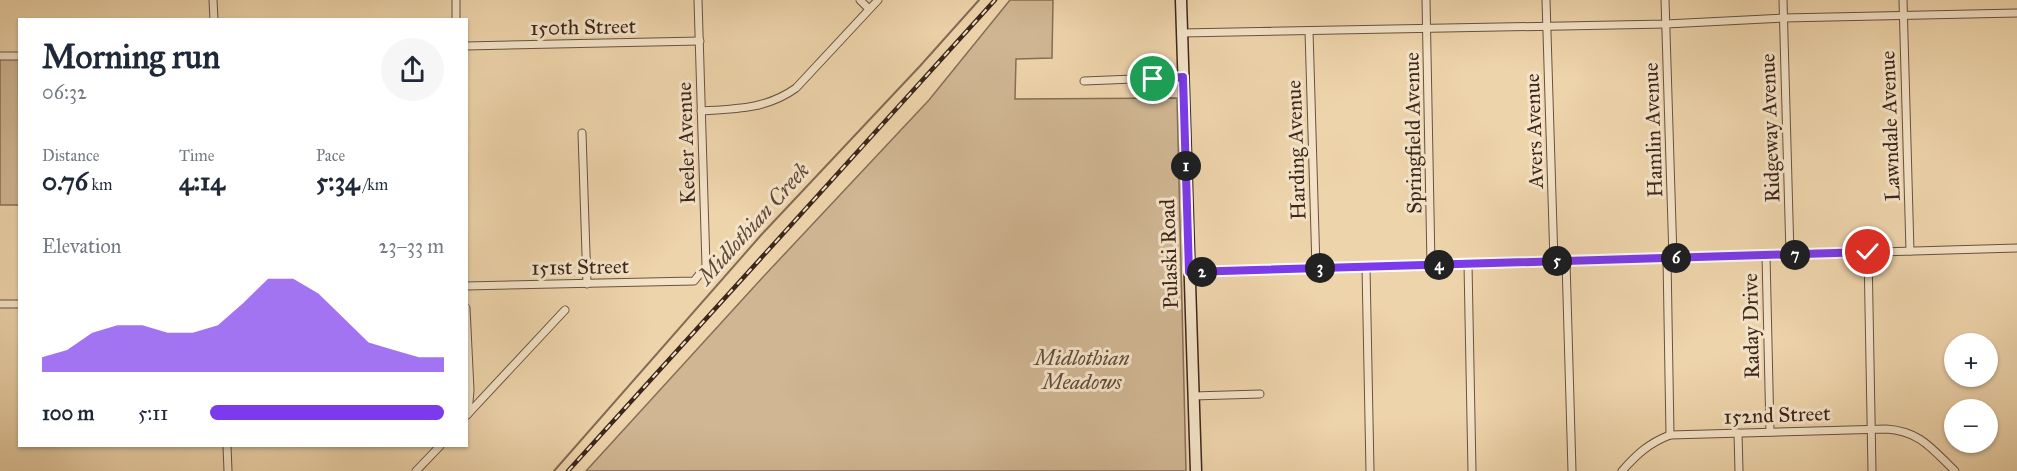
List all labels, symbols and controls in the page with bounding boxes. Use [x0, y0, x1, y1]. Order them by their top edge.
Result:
street label: 150th Street [530, 13, 637, 41]
text: Morning run [42, 37, 220, 77]
button: share [381, 38, 444, 101]
street label: Lawndale Avenue [1874, 50, 1906, 202]
street label: Springfield Avenue [1399, 52, 1427, 214]
pin [1127, 53, 1178, 104]
street label: Ridgeway Avenue [1754, 53, 1786, 203]
icon: arrive [1136, 62, 1169, 95]
street label: Hamlin Avenue [1638, 62, 1668, 198]
street label: Avers Avenue [1519, 73, 1549, 190]
street label: Harding Avenue [1281, 79, 1311, 220]
text: 06:32 [42, 80, 87, 104]
street label: Keeler Avenue [671, 81, 701, 204]
text: Distance [42, 146, 99, 165]
text: Time [179, 146, 214, 165]
text: Pace [316, 146, 345, 165]
pin: 1 [1171, 151, 1201, 181]
text: 1 [1183, 156, 1189, 175]
water label: Midlothian Creek [690, 157, 815, 291]
text: 0.76 [42, 165, 88, 197]
text: 4:14 [179, 165, 225, 197]
text: 5:34 [316, 165, 360, 197]
text: km [88, 175, 112, 194]
text: /km [360, 175, 388, 194]
street label: Pulaski Road [1154, 198, 1184, 309]
pin [1842, 226, 1893, 277]
text: Elevation [42, 234, 121, 258]
text: 23–33 m [379, 234, 444, 258]
icon: check [1851, 235, 1884, 268]
pin: 7 [1780, 240, 1810, 270]
pin: 6 [1661, 243, 1691, 273]
text: 7 [1791, 245, 1799, 264]
pin: 5 [1542, 246, 1572, 276]
text: 6 [1672, 248, 1680, 267]
pin: 4 [1424, 250, 1454, 280]
text: 5 [1553, 251, 1561, 270]
street label: 151st Street [531, 253, 630, 281]
pin: 3 [1305, 253, 1335, 283]
text: 4 [1435, 255, 1443, 274]
pin: 2 [1187, 257, 1217, 287]
text: 3 [1317, 258, 1323, 277]
text: 2 [1198, 262, 1206, 281]
street label: Raday Drive [1737, 273, 1765, 379]
map controls [1944, 333, 1998, 453]
button: + [1944, 333, 1998, 387]
park label: Midlothian Meadows [1032, 345, 1130, 395]
button: − [1944, 399, 1998, 453]
street label: 152nd Street [1723, 400, 1831, 430]
text: 100 m [42, 401, 94, 425]
text: 5:11 [138, 401, 168, 425]

